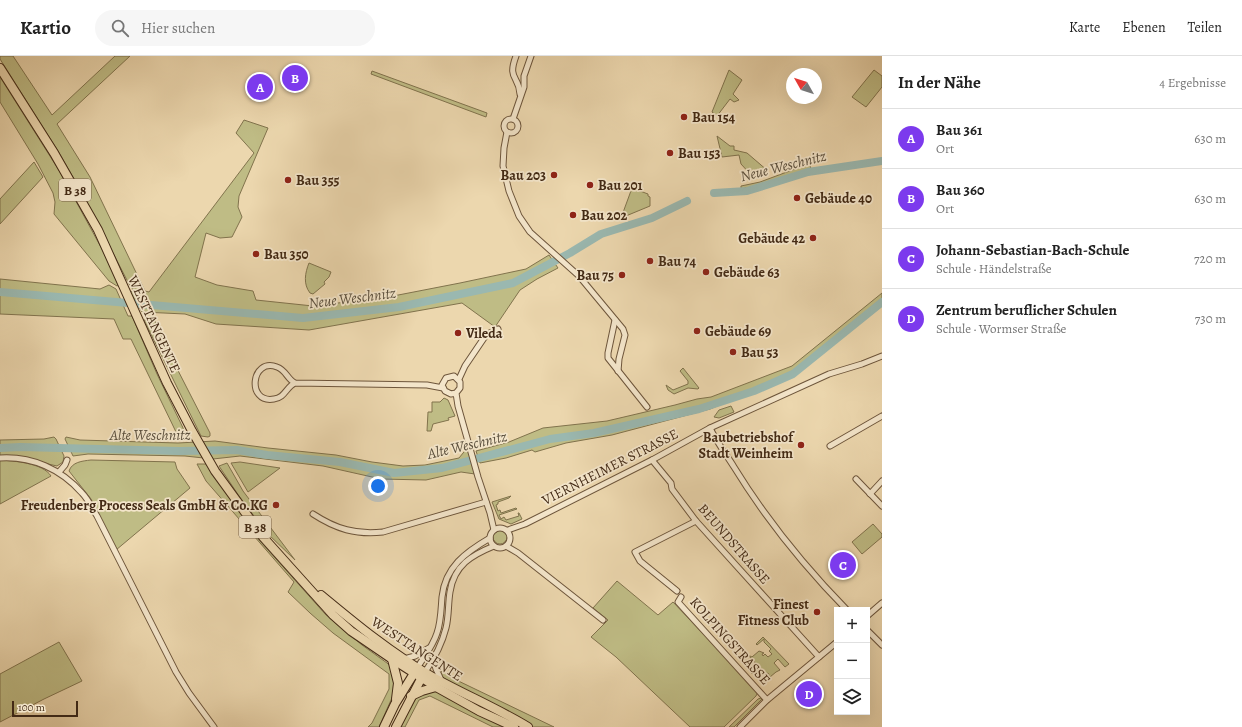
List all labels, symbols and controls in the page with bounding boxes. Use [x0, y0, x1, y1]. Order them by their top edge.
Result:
search box [95, 10, 375, 46]
text: Kartio [20, 15, 71, 41]
icon: search [109, 17, 131, 39]
text: Hier suchen [141, 18, 215, 38]
text: Karte [1069, 18, 1100, 37]
text: Ebenen [1122, 18, 1166, 37]
text: Teilen [1188, 18, 1222, 37]
pin: B [282, 63, 308, 93]
north arrow [786, 68, 822, 104]
text: In der Nähe [898, 71, 981, 94]
pin: A [247, 72, 273, 102]
text: 4 Ergebnisse [1159, 74, 1226, 91]
place label: Bau 154 [692, 108, 736, 127]
marker: Bau 154 [679, 112, 689, 122]
text: Bau 361 [936, 120, 982, 140]
text: A [907, 130, 915, 147]
text: 630 m [1194, 130, 1226, 147]
text: Ort [936, 140, 954, 157]
place label: Bau 153 [678, 144, 721, 163]
water label: Neue Weschnitz [738, 146, 828, 186]
marker: Bau 153 [665, 148, 675, 158]
place label: Bau 203 [501, 166, 546, 185]
marker: Bau 203 [549, 170, 559, 180]
place label: Bau 355 [296, 171, 340, 190]
marker: Bau 355 [283, 175, 293, 185]
place label: Bau 201 [598, 176, 642, 195]
road number: B 38 [59, 179, 91, 201]
marker: Bau 201 [585, 180, 595, 190]
text: Bau 360 [936, 180, 984, 200]
place label: Gebäude 40 [805, 189, 872, 208]
text: B [907, 190, 915, 207]
text: 630 m [1194, 190, 1226, 207]
marker: Gebäude 40 [792, 193, 802, 203]
text: Ort [936, 200, 954, 217]
place label: Bau 202 [581, 206, 627, 225]
marker: Bau 202 [568, 210, 578, 220]
place label: Gebäude 42 [738, 229, 805, 248]
marker: Gebäude 42 [808, 233, 818, 243]
text: Johann-Sebastian-Bach-Schule [936, 240, 1130, 260]
place label: Bau 350 [264, 245, 309, 264]
marker: Bau 350 [251, 249, 261, 259]
text: C [907, 250, 915, 267]
text: 720 m [1194, 250, 1226, 267]
place label: Bau 74 [658, 252, 697, 271]
marker: Bau 74 [645, 256, 655, 266]
text: Schule · Händelstraße [936, 260, 1051, 277]
place label: Gebäude 63 [714, 263, 780, 282]
place label: Bau 75 [576, 266, 614, 285]
marker: Gebäude 63 [701, 267, 711, 277]
marker: Bau 75 [617, 270, 627, 280]
street label: WESTTANGENTE [123, 271, 185, 376]
water label: Neue Weschnitz [307, 283, 397, 313]
text: Zentrum beruflicher Schulen [936, 300, 1117, 320]
text: D [906, 310, 916, 327]
text: 730 m [1195, 310, 1226, 327]
text: Schule · Wormser Straße [936, 320, 1066, 337]
place label: Gebäude 69 [705, 322, 772, 341]
place label: Vileda [465, 324, 503, 343]
marker: Gebäude 69 [692, 326, 702, 336]
marker: Vileda [453, 328, 463, 338]
place label: Bau 53 [741, 343, 779, 362]
marker: Bau 53 [728, 347, 738, 357]
street label: VIERNHEIMER STRASSE [538, 424, 681, 510]
water label: Alte Weschnitz [109, 425, 190, 445]
water label: Alte Weschnitz [424, 426, 509, 464]
place label: Baubetriebshof Stadt Weinheim [699, 428, 795, 463]
marker: Baubetriebshof Stadt Weinheim [796, 440, 806, 450]
your location [368, 476, 388, 496]
place label: Freudenberg Process Seals GmbH & Co.KG [21, 496, 268, 515]
marker: Freudenberg Process Seals GmbH & Co.KG [271, 500, 281, 510]
street label: BEUNDSTRASSE [694, 500, 774, 588]
road number: B 38 [239, 516, 271, 538]
pin: C [830, 550, 856, 580]
street label: KOLPINGSTRASSE [685, 593, 775, 689]
place label: Finest Fitness Club [738, 595, 809, 630]
marker: Finest Fitness Club [812, 607, 822, 617]
map controls [834, 607, 870, 715]
button: + [834, 607, 870, 643]
street label: WESTTANGENTE [367, 612, 466, 686]
button: − [834, 643, 870, 679]
pin: D [796, 679, 822, 709]
button: layers [834, 679, 870, 715]
scale bar [12, 699, 78, 718]
text: 100 m [18, 700, 45, 715]

